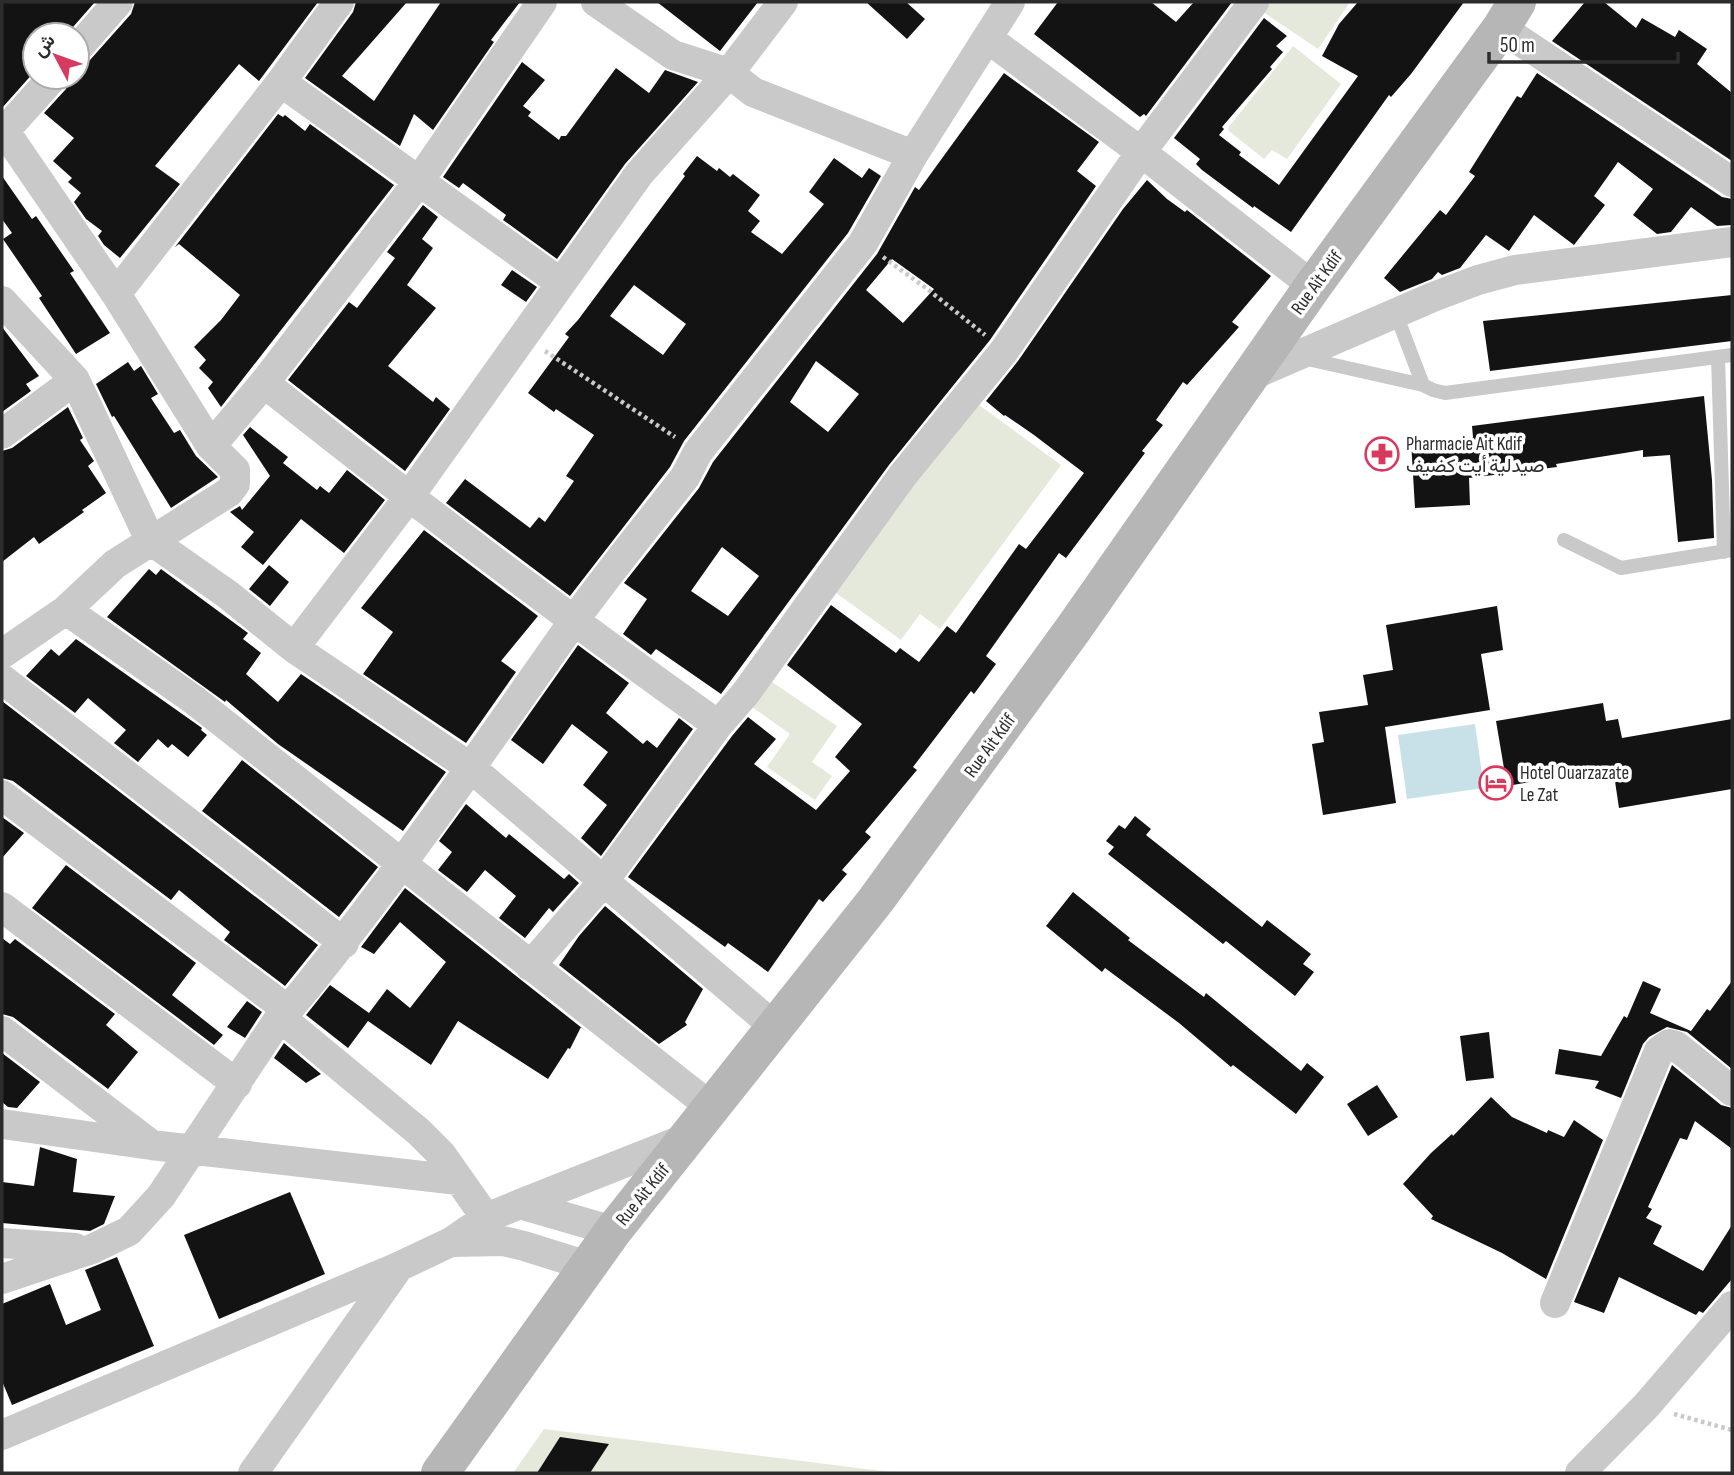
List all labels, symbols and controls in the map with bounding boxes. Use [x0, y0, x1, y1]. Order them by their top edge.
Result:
north arrow [21, 21, 91, 91]
scale bar [1489, 21, 1678, 65]
text: ش [28, 30, 61, 62]
text: 50 m [1500, 33, 1535, 58]
street label: Rue Ait Kdif [1286, 246, 1348, 319]
place label: Pharmacie Ait Kdif صيدلية أيت كضيف [1406, 433, 1544, 478]
pharmacy icon: Pharmacie Ait Kdif صيدلية أيت كضيف [1363, 435, 1401, 473]
street label: Rue Ait Kdif [959, 709, 1021, 782]
place label: Hotel Ouarzazate Le Zat [1520, 762, 1629, 807]
hotel icon: Hotel Ouarzazate Le Zat [1477, 764, 1515, 802]
street label: Rue Ait Kdif [611, 1159, 675, 1231]

